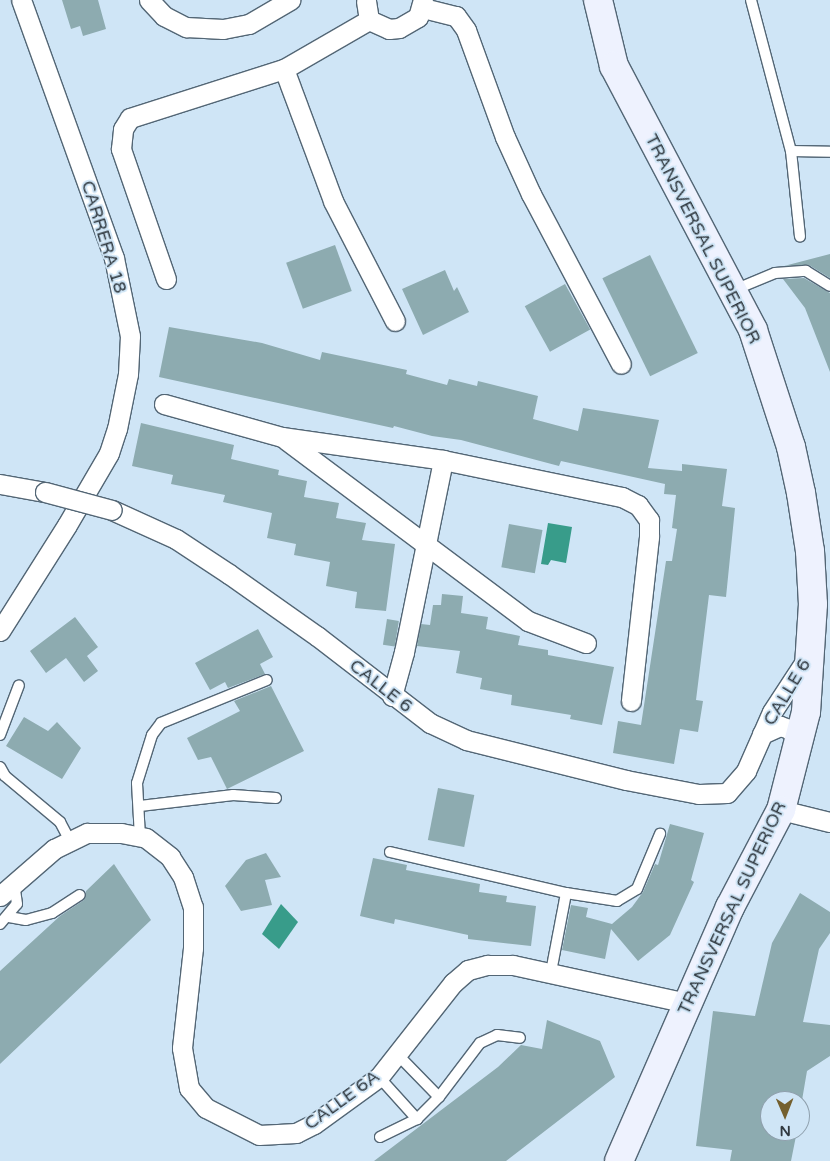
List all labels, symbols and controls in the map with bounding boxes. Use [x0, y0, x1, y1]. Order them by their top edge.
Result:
street label: TRANSVERSAL SUPERIOR [641, 130, 765, 348]
street label: CARRERA 18 [77, 178, 131, 296]
street label: CALLE 6 [345, 655, 417, 717]
street label: CALLE 6 [759, 655, 815, 729]
street label: TRANSVERSAL SUPERIOR [673, 798, 791, 1018]
street label: CALLE 6A [300, 1066, 384, 1134]
north arrow [760, 1091, 810, 1141]
text: N [779, 1122, 791, 1139]

